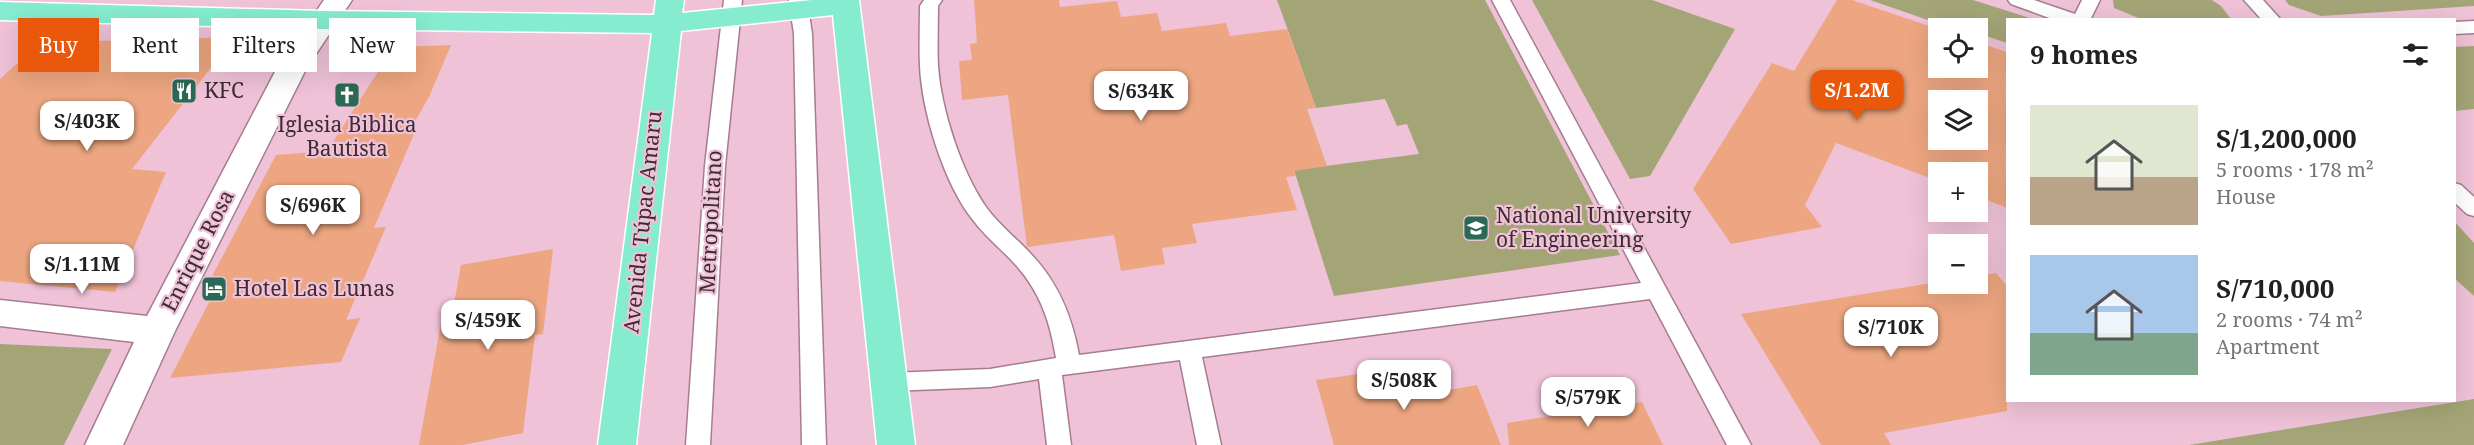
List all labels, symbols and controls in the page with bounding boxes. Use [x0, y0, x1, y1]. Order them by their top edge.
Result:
chip: Buy [18, 18, 99, 72]
chip: Rent [111, 18, 199, 72]
chip: Filters [211, 18, 317, 72]
chip: New [329, 18, 416, 72]
map controls [1928, 18, 1988, 294]
button: locate [1928, 18, 1988, 78]
text: 9 homes [2030, 36, 2138, 72]
icon: filters [2399, 38, 2432, 71]
pin: S/1.2M [1808, 70, 1906, 121]
pin: S/634K [1092, 71, 1190, 122]
restaurant icon: KFC [169, 76, 199, 106]
place label: KFC [204, 76, 244, 104]
text: S/1.2M [1825, 76, 1889, 103]
text: S/634K [1108, 77, 1174, 104]
church icon: Iglesia Biblica Bautista [332, 80, 362, 110]
button: layers [1928, 90, 1988, 150]
pin: S/403K [38, 101, 136, 152]
text: S/403K [54, 107, 120, 134]
street label: Avenida Túpac Amaru [616, 109, 668, 335]
place label: Iglesia Biblica Bautista [278, 110, 416, 162]
text: S/1,200,000 [2216, 120, 2357, 156]
icon: home [2078, 129, 2150, 201]
street label: Metropolitano [692, 150, 728, 294]
text: 5 rooms · 178 m² [2216, 156, 2374, 183]
button: + [1928, 162, 1988, 222]
text: House [2216, 183, 2276, 210]
street label: Enrique Rosa [154, 185, 240, 316]
pin: S/696K [264, 185, 362, 236]
text: S/696K [280, 191, 346, 218]
place label: National University of Engineering [1496, 201, 1692, 253]
school or university icon: National University of Engineering [1461, 213, 1491, 243]
button: − [1928, 234, 1988, 294]
pin: S/1.11M [27, 244, 137, 295]
text: S/1.11M [44, 250, 120, 277]
text: S/710,000 [2216, 270, 2334, 306]
hotel icon: Hotel Las Lunas [199, 274, 229, 304]
place label: Hotel Las Lunas [234, 274, 394, 302]
icon: home [2078, 279, 2150, 351]
pin: S/459K [439, 300, 537, 351]
text: S/459K [455, 306, 521, 333]
text: 2 rooms · 74 m² [2216, 306, 2363, 333]
pin: S/710K [1842, 307, 1940, 358]
text: S/710K [1858, 313, 1924, 340]
text: Apartment [2216, 333, 2320, 360]
pin: S/508K [1355, 360, 1453, 411]
text: S/508K [1371, 366, 1437, 393]
pin: S/579K [1539, 377, 1637, 428]
text: S/579K [1555, 383, 1621, 410]

